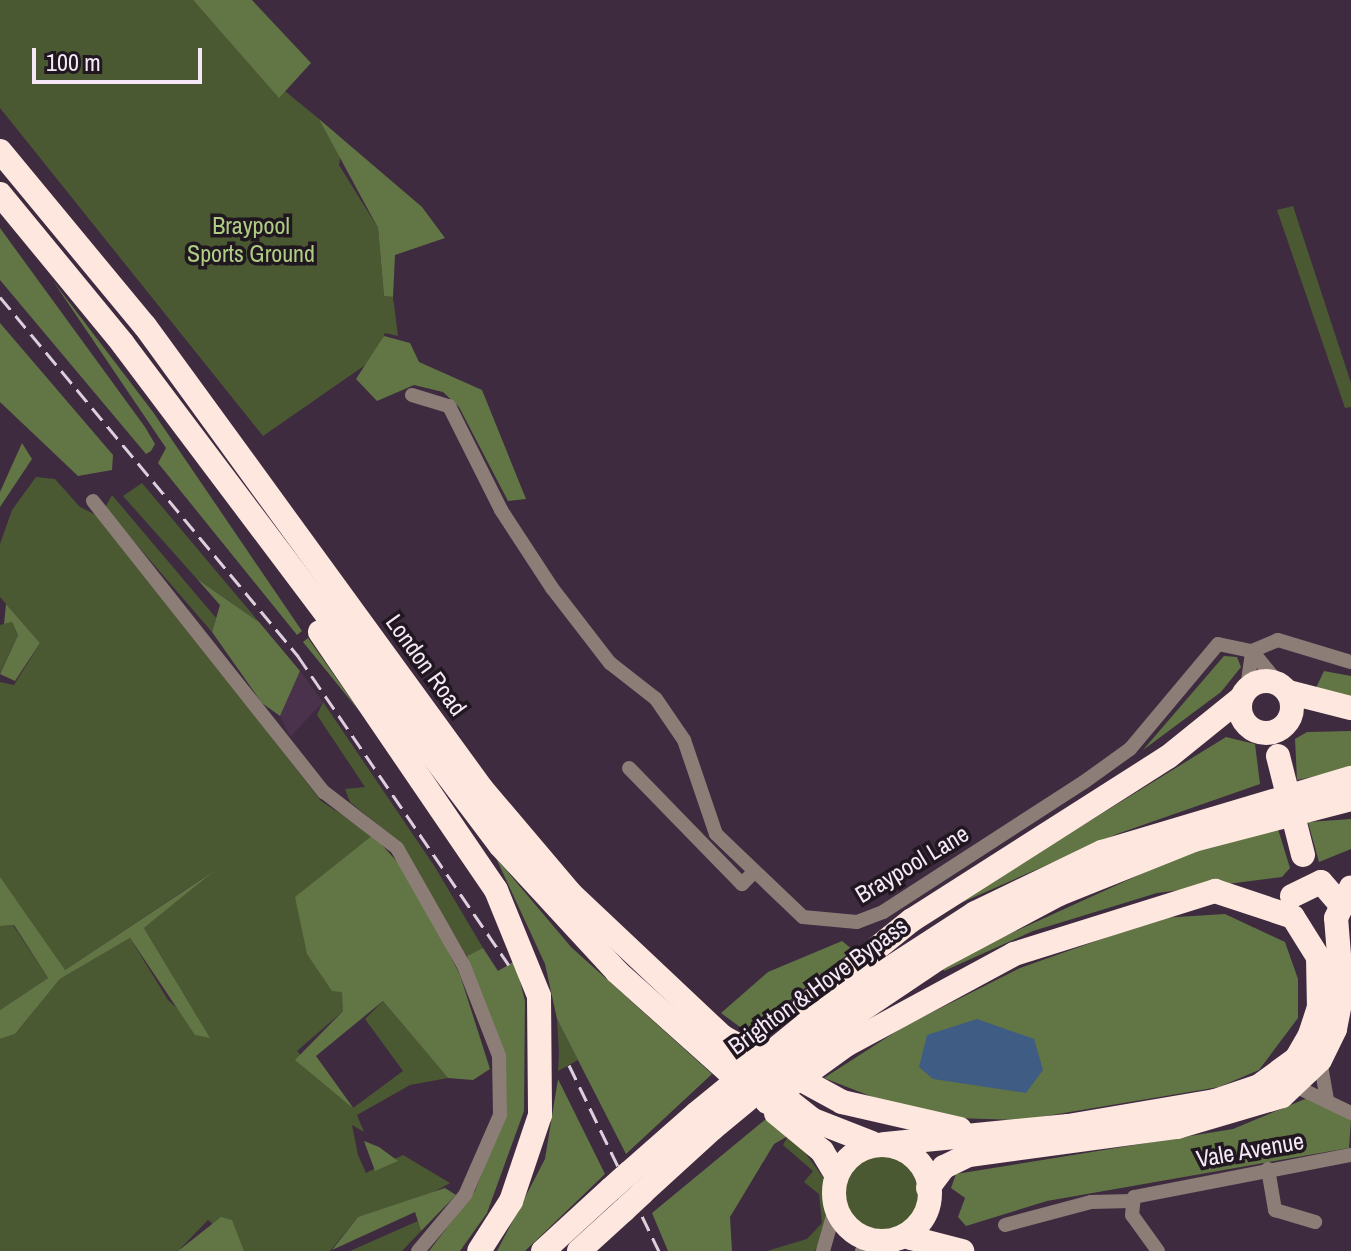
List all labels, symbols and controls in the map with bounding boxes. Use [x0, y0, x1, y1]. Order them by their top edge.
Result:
scale bar [36, 32, 206, 82]
text: 100 m [46, 46, 101, 78]
park label: Braypool Sports Ground [187, 212, 315, 268]
street label: London Road [380, 609, 472, 721]
street label: Braypool Lane [850, 819, 974, 909]
street label: Brighton & Hove Bypass [723, 911, 913, 1061]
street label: Vale Avenue [1193, 1126, 1307, 1174]

